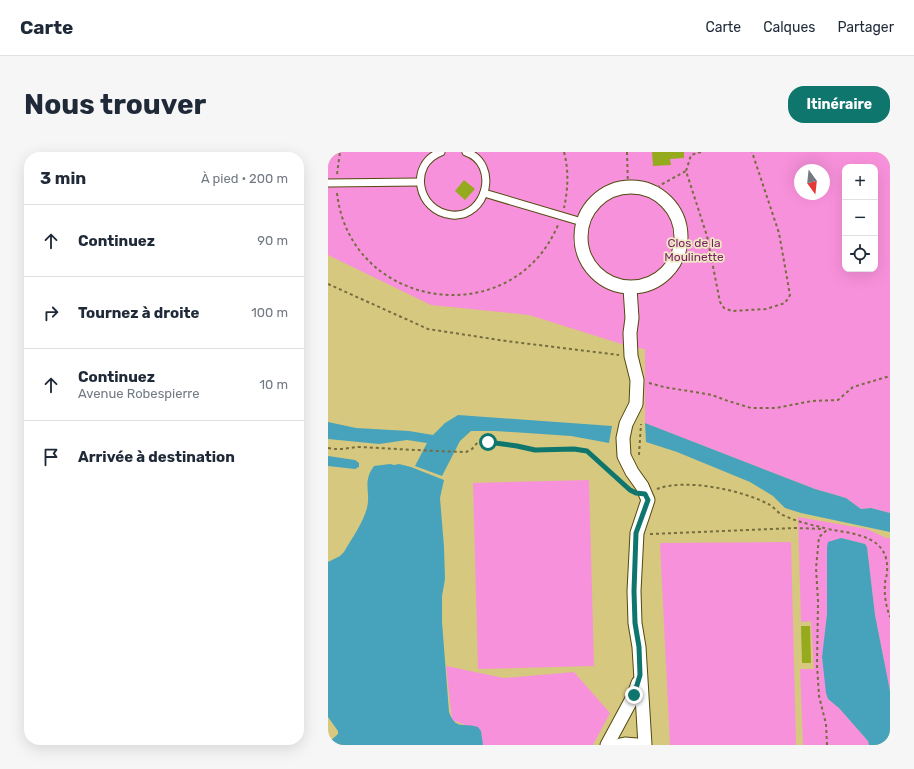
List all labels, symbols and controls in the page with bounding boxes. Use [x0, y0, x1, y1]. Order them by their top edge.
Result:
text: Carte [20, 16, 73, 39]
text: Carte [705, 19, 741, 36]
text: Calques [763, 19, 815, 36]
text: Partager [837, 19, 894, 36]
button: Itinéraire [788, 86, 890, 123]
text: Nous trouver [24, 88, 206, 121]
north arrow [794, 164, 830, 200]
map controls [842, 164, 878, 272]
button: + [842, 164, 878, 200]
text: 3 min [40, 168, 86, 188]
text: À pied · 200 m [201, 171, 288, 186]
button: − [842, 200, 878, 236]
icon: ahead [40, 230, 62, 252]
text: Continuez [78, 232, 155, 250]
text: 90 m [257, 233, 288, 248]
park label: Clos de la Moulinette [664, 236, 724, 264]
button: locate [842, 236, 878, 272]
icon: right [40, 302, 62, 324]
text: Tournez à droite [78, 304, 199, 322]
text: 100 m [251, 305, 288, 320]
text: Continuez [78, 368, 155, 386]
icon: ahead [40, 374, 62, 396]
text: 10 m [259, 377, 288, 392]
text: Avenue Robespierre [78, 386, 199, 401]
route start [479, 433, 497, 451]
icon: arrive [40, 446, 62, 468]
text: Arrivée à destination [78, 448, 235, 466]
route end [625, 686, 643, 704]

